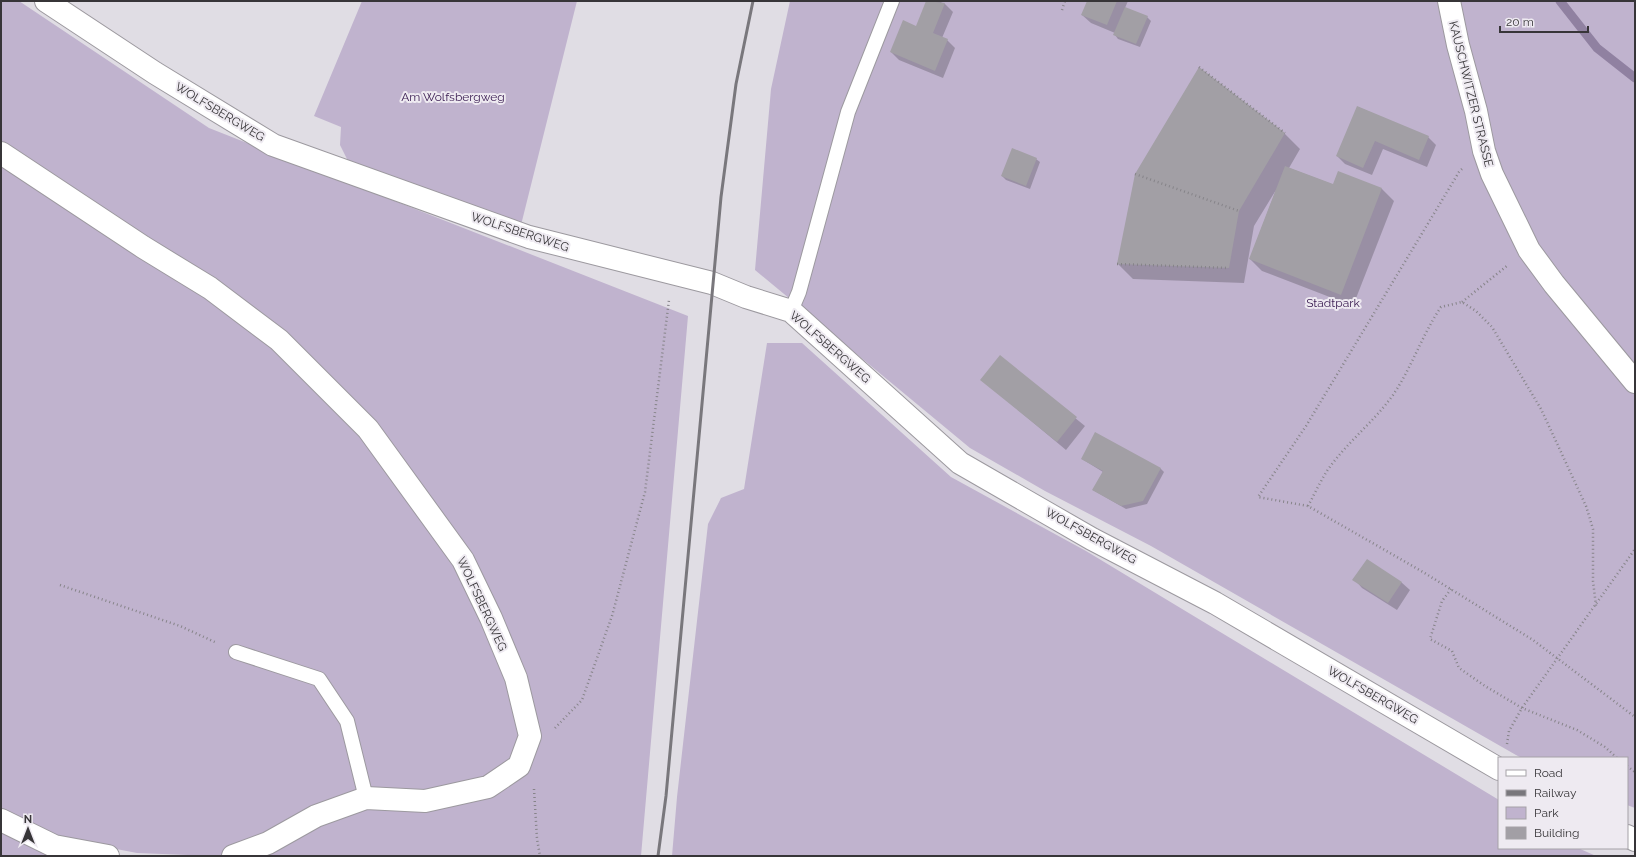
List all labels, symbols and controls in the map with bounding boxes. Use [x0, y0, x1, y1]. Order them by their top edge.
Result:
scale bar [1500, 8, 1588, 34]
text: 20 m [1506, 15, 1534, 29]
street label: KAUSCHWITZER STRASSE [1446, 20, 1496, 168]
street label: WOLFSBERGWEG [173, 80, 267, 144]
park label: Am Wolfsbergweg [401, 90, 505, 104]
street label: WOLFSBERGWEG [469, 210, 571, 254]
park label: Stadtpark [1306, 296, 1361, 310]
street label: WOLFSBERGWEG [787, 308, 873, 386]
street label: WOLFSBERGWEG [1043, 505, 1139, 567]
street label: WOLFSBERGWEG [454, 555, 510, 653]
street label: WOLFSBERGWEG [1325, 663, 1421, 727]
legend [1498, 757, 1628, 849]
text: Road [1534, 766, 1563, 780]
text: Railway [1534, 786, 1577, 800]
text: Park [1534, 806, 1559, 820]
north arrow [8, 809, 48, 849]
text: N [24, 813, 32, 826]
text: Building [1534, 826, 1580, 840]

